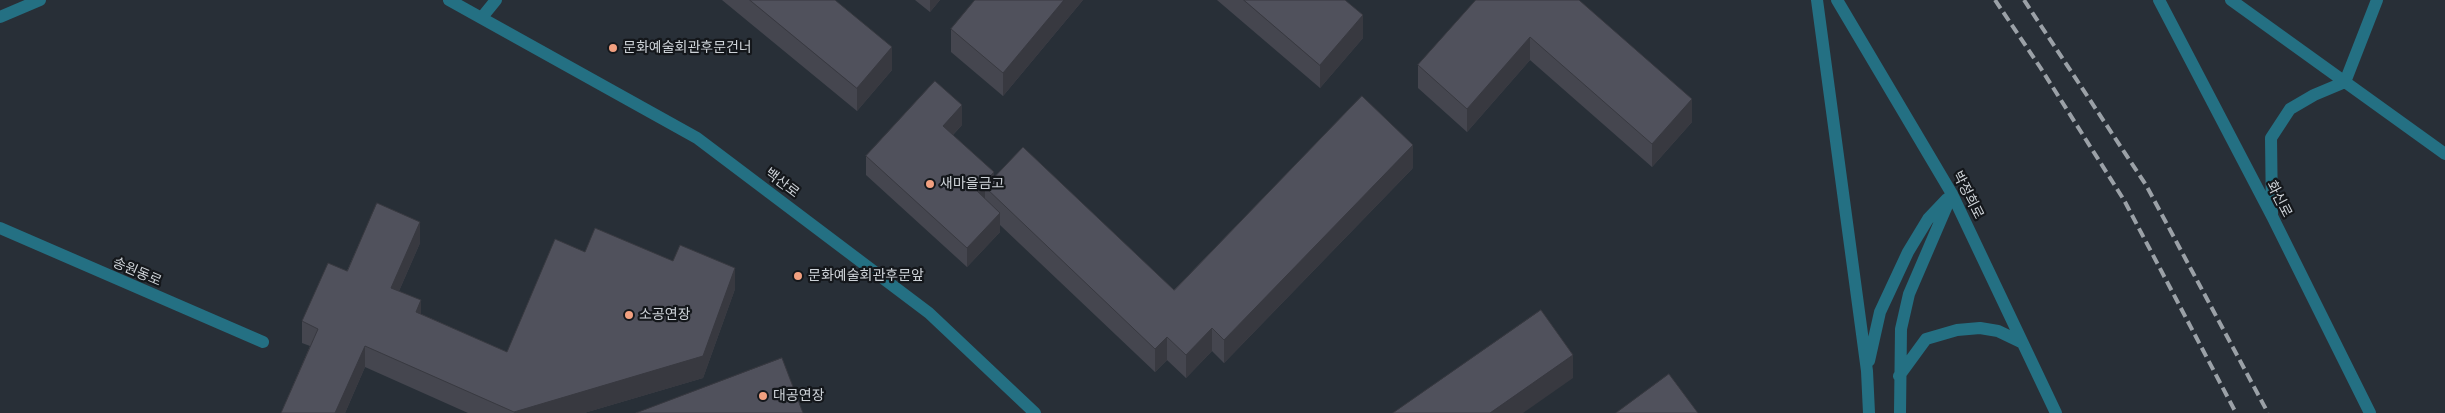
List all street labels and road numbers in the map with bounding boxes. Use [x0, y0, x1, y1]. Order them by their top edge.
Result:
street label: 백산로 [762, 165, 802, 201]
street label: 박정희로 [1949, 168, 1987, 222]
street label: 화신로 [2263, 178, 2295, 220]
street label: 송원동로 [110, 254, 164, 290]

